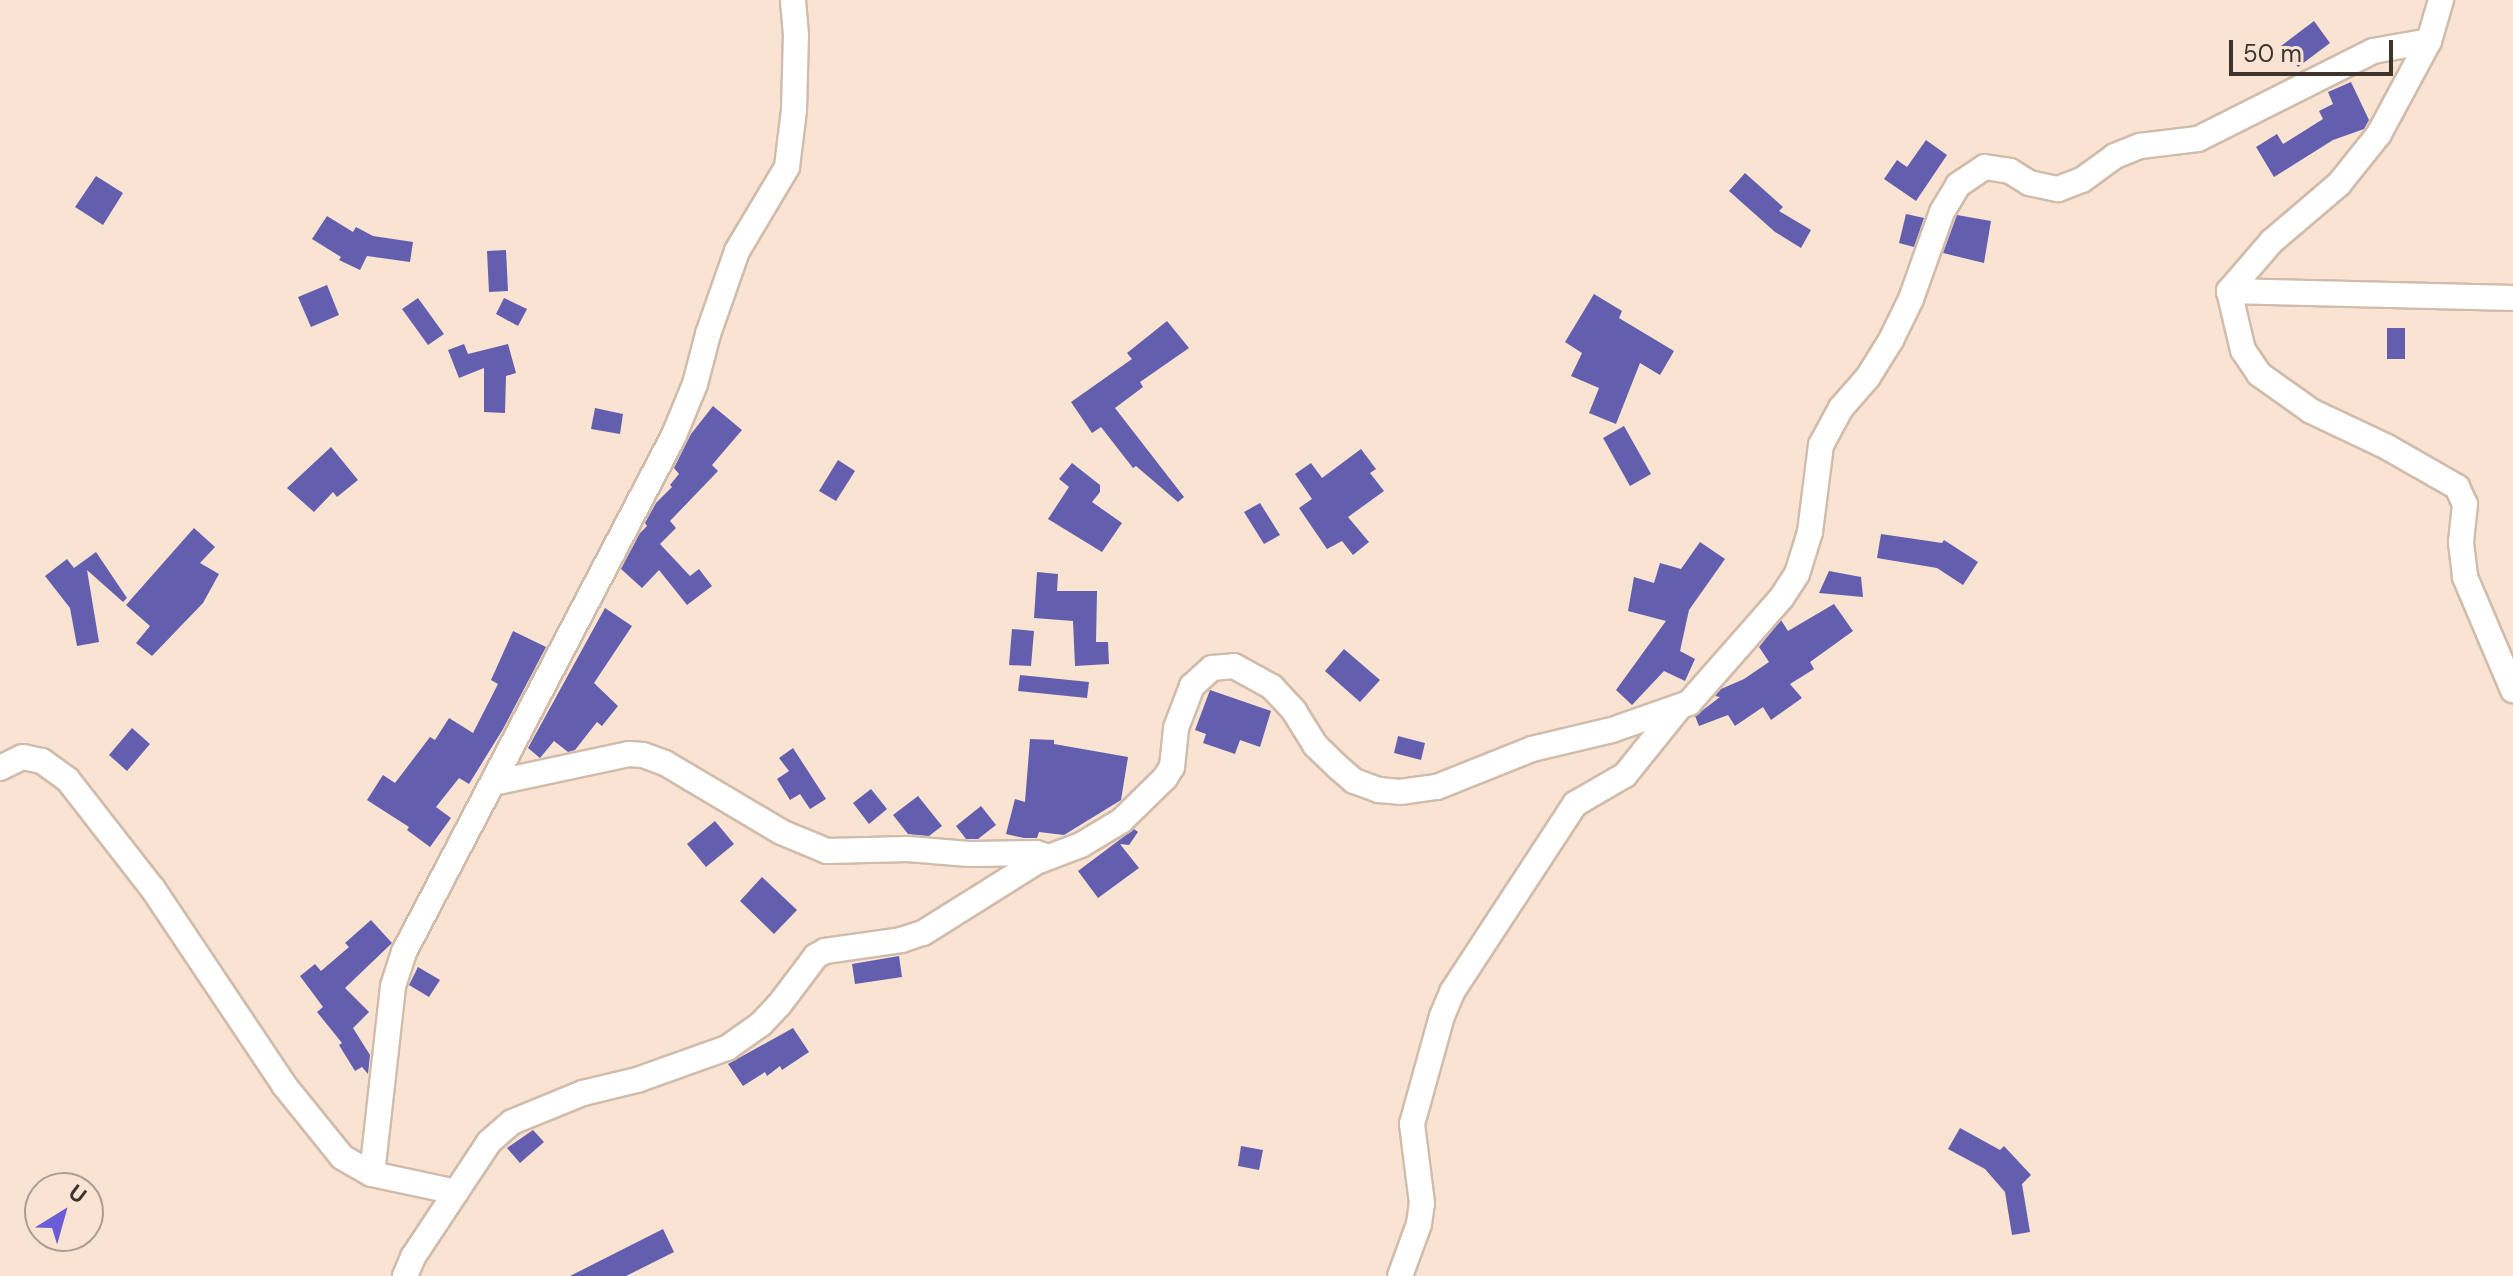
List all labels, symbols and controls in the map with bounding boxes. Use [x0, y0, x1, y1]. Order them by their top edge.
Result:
scale bar [2233, 24, 2397, 74]
text: 50 m [2243, 38, 2302, 69]
north arrow [24, 1172, 104, 1252]
text: U [63, 1178, 92, 1210]

